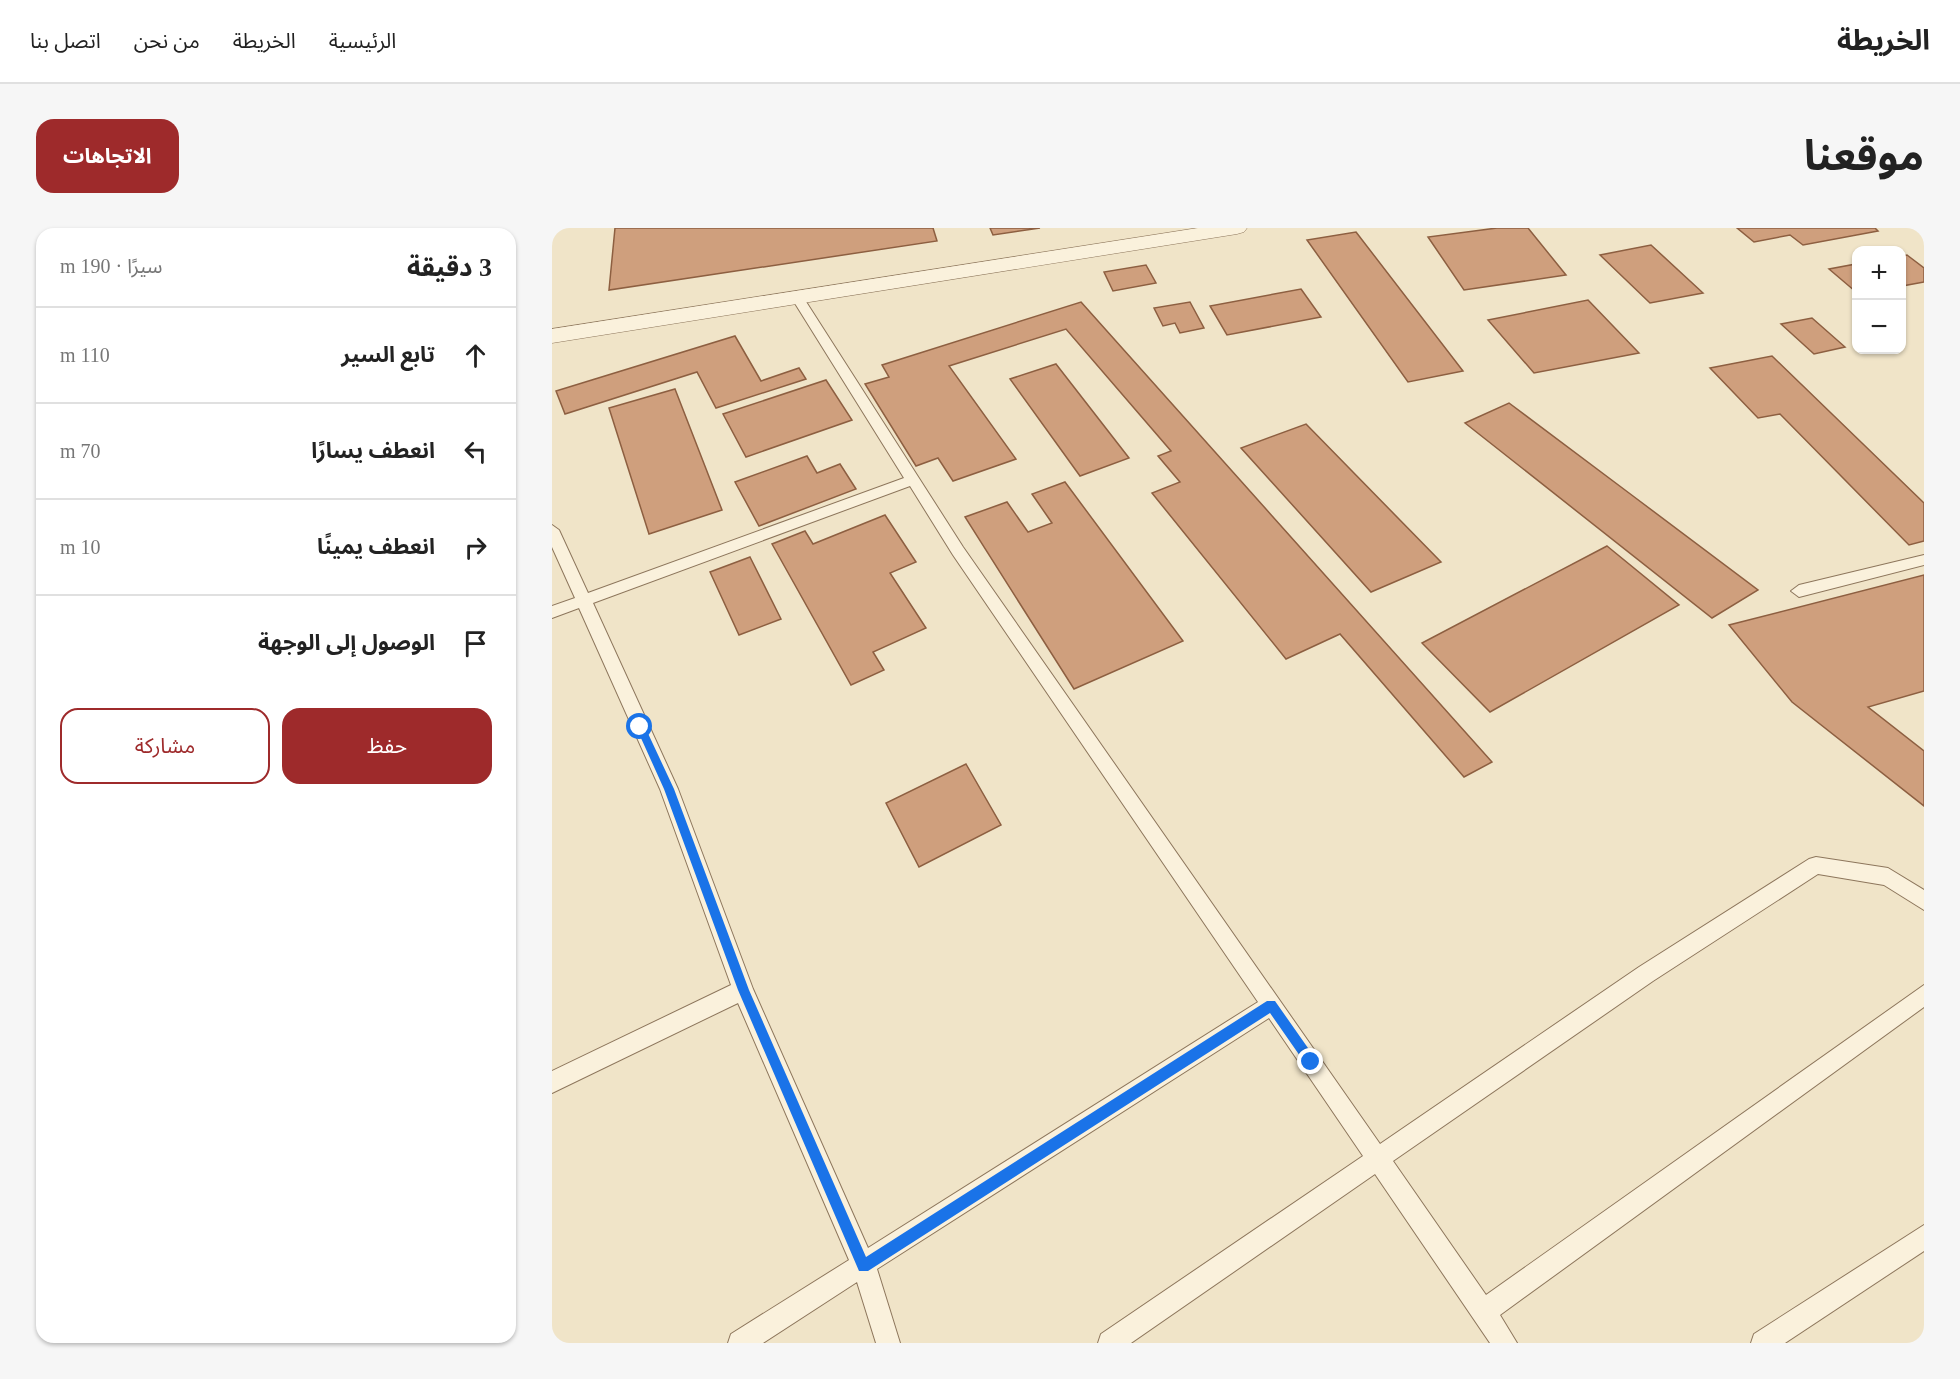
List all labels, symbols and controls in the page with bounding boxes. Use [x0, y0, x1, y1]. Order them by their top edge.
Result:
text: الخريطة [1837, 25, 1930, 56]
text: اتصل بنا [30, 29, 101, 53]
text: من نحن [134, 29, 200, 53]
text: الخريطة [233, 29, 296, 53]
text: الرئيسية [329, 29, 396, 53]
button: الاتجاهات [36, 119, 179, 193]
text: موقعنا [1804, 133, 1924, 179]
map controls [1852, 246, 1906, 354]
button: + [1852, 246, 1906, 300]
text: 3 دقيقة [407, 253, 492, 282]
text: سيرًا · 190 m [60, 255, 163, 277]
button: − [1852, 300, 1906, 354]
icon: ahead [459, 339, 492, 372]
text: تابع السير [341, 342, 435, 367]
text: 110 m [60, 344, 110, 366]
icon: left [459, 435, 492, 468]
text: انعطف يسارًا [311, 438, 435, 463]
text: 70 m [60, 440, 101, 462]
icon: right [459, 531, 492, 564]
text: انعطف يمينًا [317, 534, 435, 559]
text: 10 m [60, 536, 101, 558]
icon: arrive [459, 627, 492, 660]
text: الوصول إلى الوجهة [258, 630, 435, 655]
button: مشاركة [60, 708, 270, 784]
button: حفظ [282, 708, 492, 784]
route start [626, 713, 652, 739]
route end [1297, 1048, 1323, 1074]

